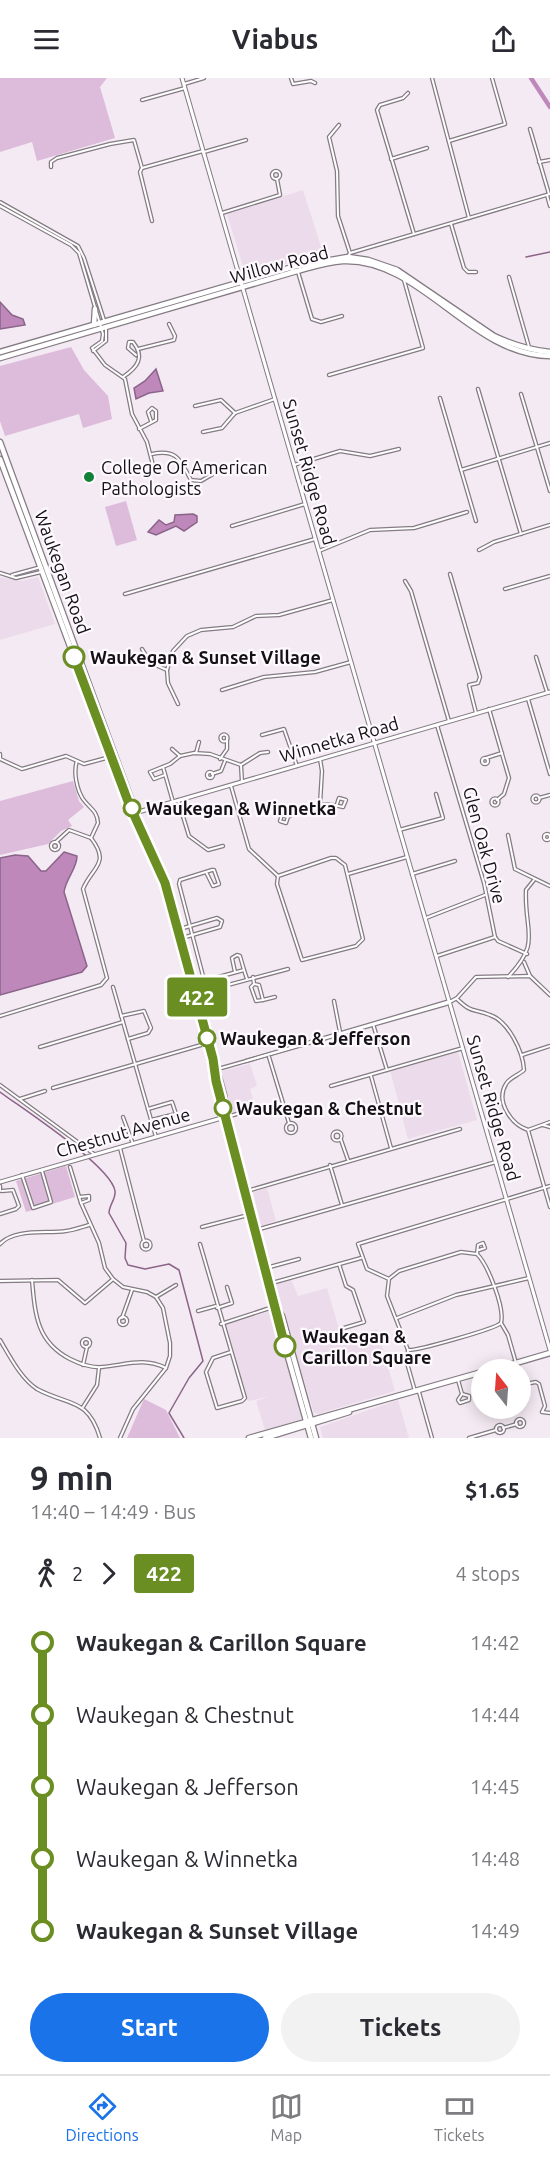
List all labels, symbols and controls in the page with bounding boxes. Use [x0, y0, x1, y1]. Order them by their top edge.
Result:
icon: menu [30, 23, 63, 56]
icon: share [487, 23, 520, 56]
text: Viabus [232, 24, 318, 54]
street label: Willow Road [228, 241, 330, 287]
street label: Sunset Ridge Road [280, 397, 340, 547]
place label: College Of American Pathologists [101, 457, 267, 498]
marker: College Of American Pathologists [82, 470, 96, 484]
street label: Waukegan Road [31, 507, 95, 637]
marker: Waukegan & Sunset Village [63, 646, 85, 668]
place label: Waukegan & Sunset Village [90, 647, 321, 667]
street label: Winnetka Road [277, 712, 401, 766]
street label: Glen Oak Drive [460, 784, 510, 906]
place label: Waukegan & Winnetka [146, 798, 336, 818]
marker: Waukegan & Winnetka [123, 799, 141, 817]
line badge: 422 [162, 978, 232, 1016]
text: 422 [179, 985, 215, 1009]
place label: Waukegan & Jefferson [220, 1028, 411, 1048]
marker: Waukegan & Jefferson [198, 1029, 216, 1047]
street label: Sunset Ridge Road [464, 1033, 524, 1183]
place label: Waukegan & Chestnut [236, 1098, 422, 1118]
marker: Waukegan & Chestnut [214, 1099, 232, 1117]
street label: Chestnut Avenue [54, 1103, 192, 1161]
place label: Waukegan & Carillon Square [302, 1326, 431, 1367]
marker: Waukegan & Carillon Square [274, 1335, 296, 1357]
north arrow [471, 1359, 531, 1419]
map controls [471, 1359, 531, 1419]
text: 9 min [30, 1459, 113, 1496]
text: $1.65 [465, 1477, 520, 1502]
text: 14:40 – 14:49 · Bus [30, 1500, 196, 1523]
icon: walk [30, 1557, 63, 1590]
icon: forward [92, 1557, 125, 1590]
text: 422 [146, 1561, 182, 1585]
text: 2 [72, 1562, 83, 1585]
text: 4 stops [456, 1562, 520, 1585]
text: Waukegan & Carillon Square [76, 1630, 367, 1655]
text: 14:42 [470, 1631, 520, 1654]
text: Waukegan & Chestnut [76, 1702, 294, 1727]
text: 14:44 [470, 1703, 520, 1726]
text: Waukegan & Jefferson [76, 1774, 299, 1799]
text: 14:45 [470, 1775, 520, 1798]
text: Waukegan & Winnetka [76, 1846, 298, 1871]
text: 14:48 [470, 1847, 520, 1870]
text: Waukegan & Sunset Village [76, 1918, 358, 1943]
text: 14:49 [470, 1919, 520, 1942]
button: Start [30, 1993, 269, 2062]
button: Tickets [281, 1993, 520, 2062]
tab: Directions [66, 2090, 139, 2144]
tab: Map [270, 2090, 303, 2144]
tab: Tickets [434, 2090, 484, 2144]

